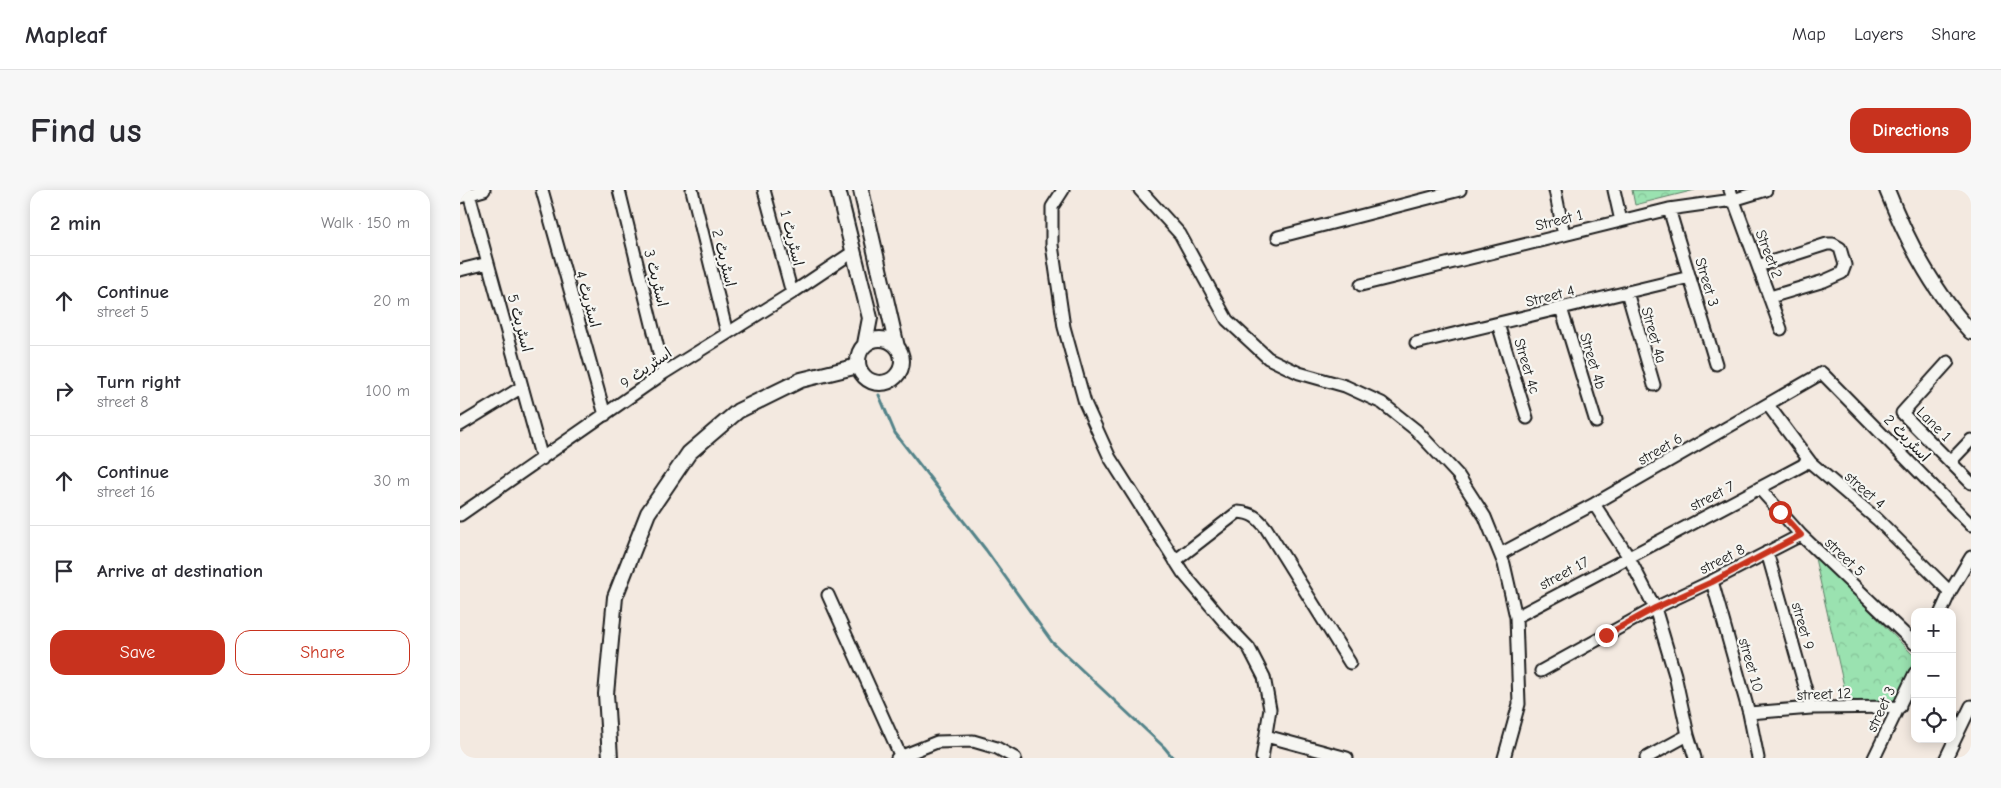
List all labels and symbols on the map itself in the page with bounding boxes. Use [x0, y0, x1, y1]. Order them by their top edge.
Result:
street label: Street 1 [1533, 205, 1585, 235]
street label: اسٹریٹ 1 [776, 208, 808, 268]
street label: اسٹریٹ 2 [708, 227, 740, 289]
street label: Street 2 [1752, 227, 1786, 281]
street label: اسٹریٹ 3 [640, 248, 672, 308]
street label: Street 3 [1691, 255, 1723, 309]
street label: اسٹریٹ 4 [572, 269, 604, 329]
street label: Street 4 [1524, 281, 1576, 311]
street label: اسٹریٹ 5 [504, 292, 536, 354]
street label: Street 4a [1637, 305, 1671, 365]
street label: Street 4b [1576, 331, 1610, 391]
street label: Street 4c [1510, 336, 1544, 396]
street label: اسٹریٹ 9 [617, 344, 675, 392]
street label: Lane 1 [1913, 403, 1955, 445]
street label: اسٹریٹ 2 [1880, 411, 1934, 465]
street label: street 6 [1634, 429, 1686, 469]
street label: street 4 [1841, 468, 1889, 512]
street label: street 7 [1687, 477, 1737, 515]
route start [1769, 501, 1792, 524]
street label: street 5 [1821, 534, 1869, 580]
street label: street 8 [1696, 540, 1748, 578]
street label: street 17 [1536, 552, 1592, 594]
street label: street 9 [1788, 600, 1818, 652]
route end [1595, 624, 1618, 647]
street label: street 10 [1735, 636, 1767, 694]
street label: street 3 [1863, 683, 1899, 735]
street label: street 12 [1797, 684, 1851, 704]

